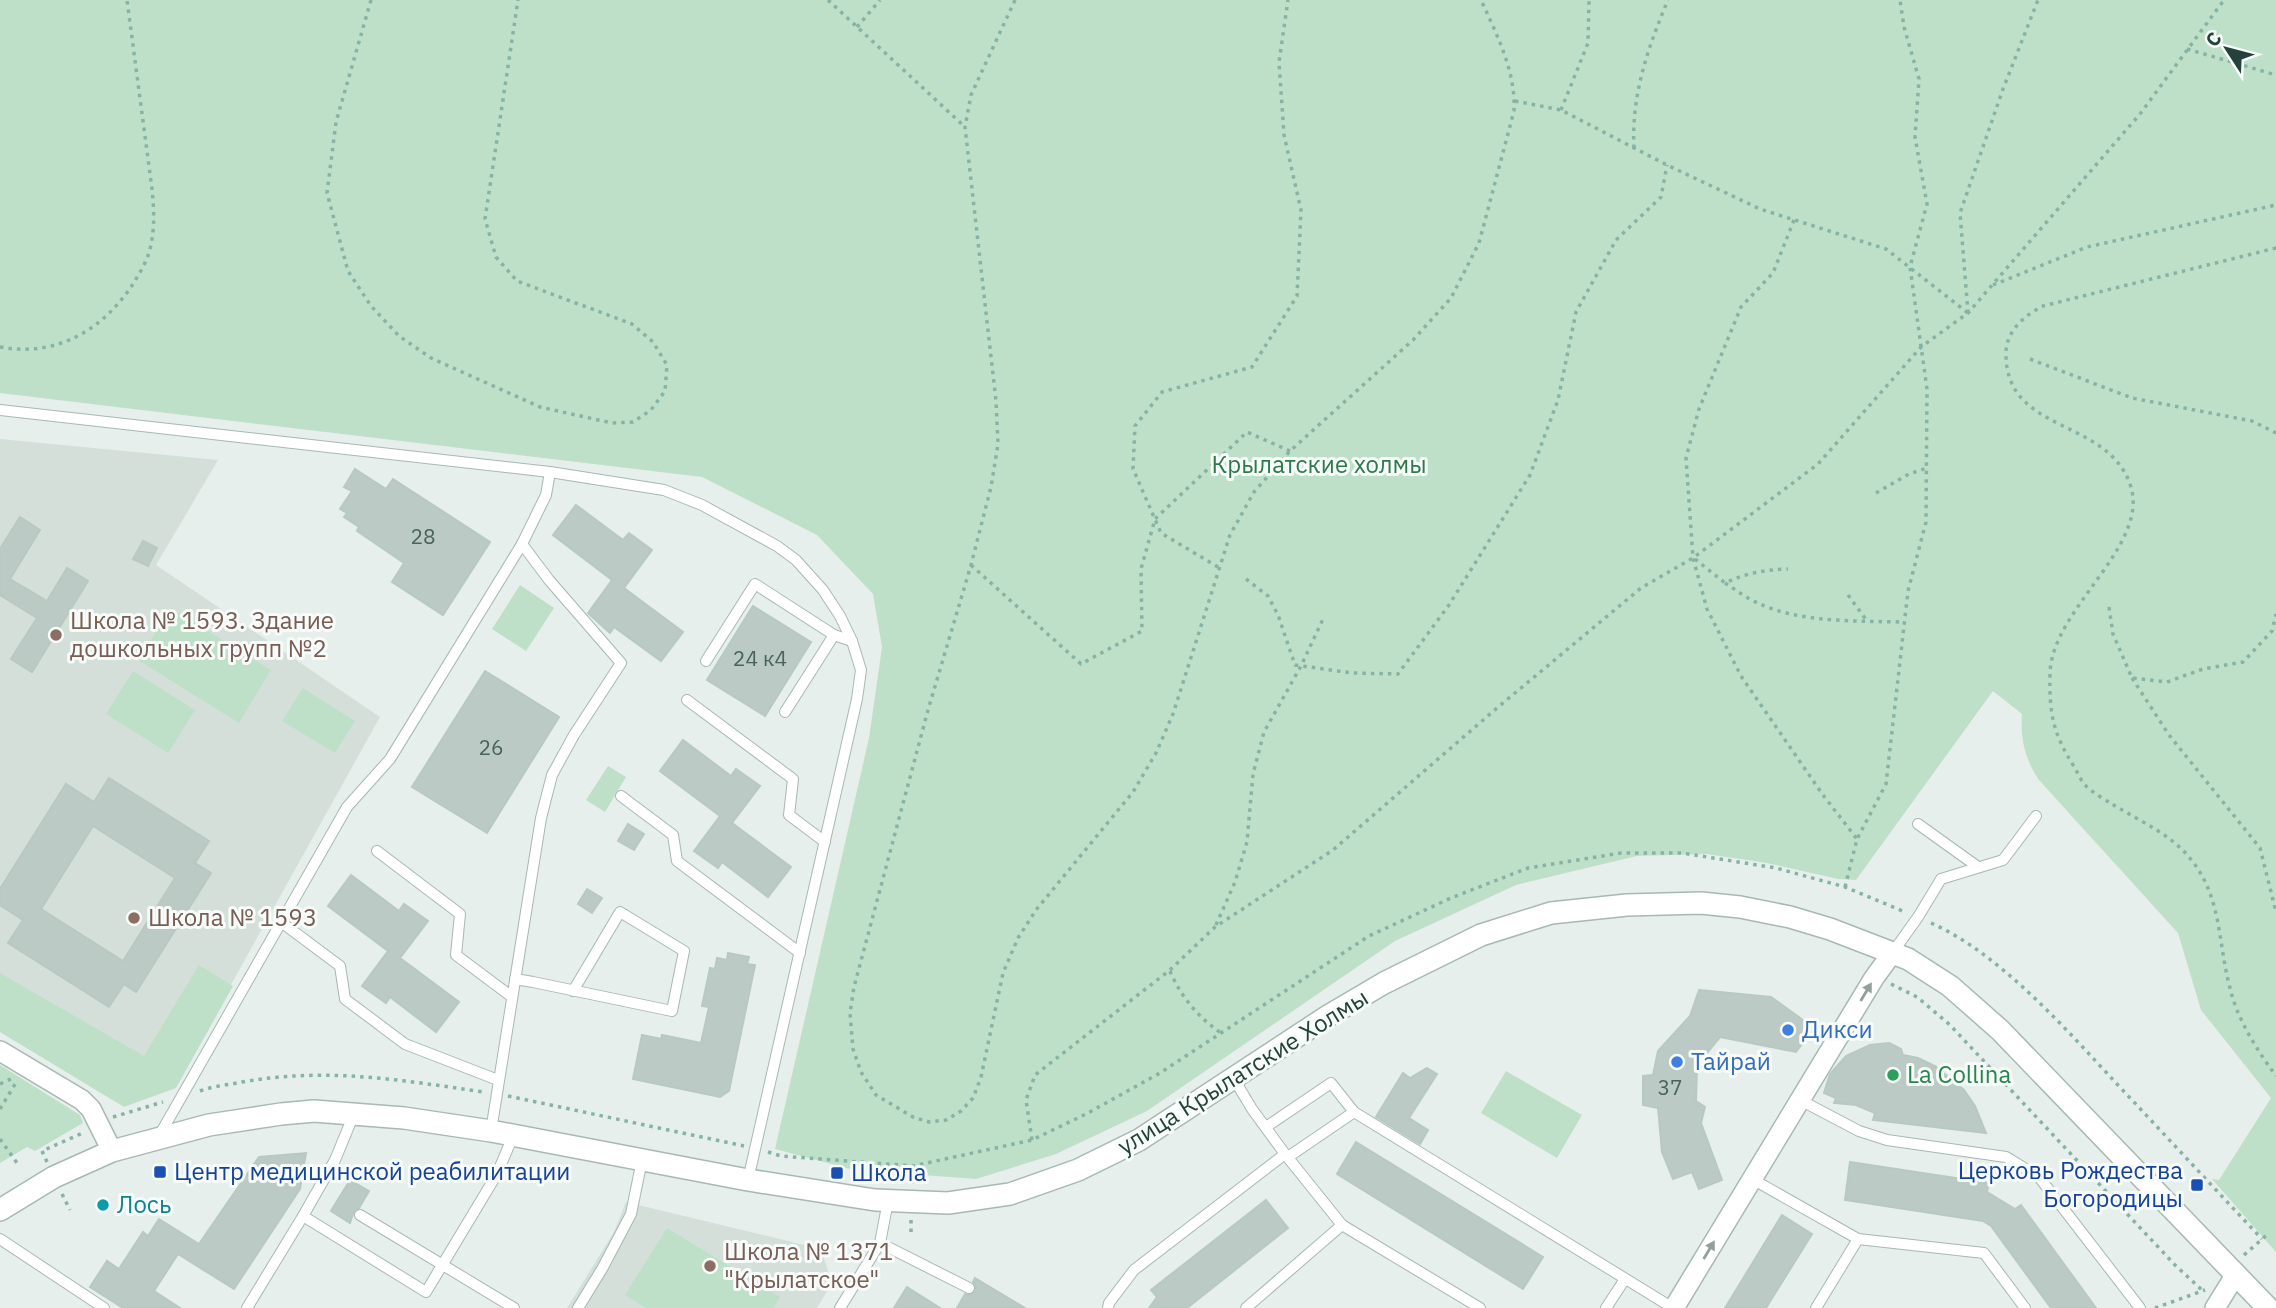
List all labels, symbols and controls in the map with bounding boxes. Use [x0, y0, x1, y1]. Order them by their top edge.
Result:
north arrow [2192, 14, 2262, 84]
text: С [2200, 27, 2227, 51]
park label: Крылатские холмы [1211, 448, 1427, 480]
house number: 28 [410, 522, 436, 550]
place label: Школа № 1593. Здание дошкольных групп №2 [70, 604, 334, 664]
marker: Школа № 1593. Здание дошкольных групп №2 [48, 627, 64, 643]
house number: 24 к4 [733, 644, 787, 672]
house number: 26 [478, 733, 504, 761]
place label: Школа № 1593 [148, 901, 317, 933]
marker: Школа № 1593 [126, 910, 142, 926]
street label: улица Крылатские Холмы [1111, 981, 1374, 1162]
one-way arrow [1859, 983, 1872, 1002]
place label: Дикси [1802, 1013, 1873, 1045]
marker: Дикси [1780, 1022, 1796, 1038]
place label: Тайрай [1691, 1045, 1771, 1077]
marker: Тайрай [1669, 1054, 1685, 1070]
place label: La Collina [1907, 1058, 2011, 1090]
marker: La Collina [1885, 1067, 1901, 1083]
house number: 37 [1657, 1073, 1683, 1101]
place label: Церковь Рождества Богородицы [1958, 1154, 2183, 1214]
place label: Центр медицинской реабилитации [174, 1155, 570, 1187]
place label: Школа [851, 1156, 927, 1188]
marker: Центр медицинской реабилитации [152, 1164, 168, 1180]
marker: Школа [829, 1165, 845, 1181]
marker: Церковь Рождества Богородицы [2189, 1177, 2205, 1193]
place label: Лось [117, 1188, 171, 1220]
marker: Лось [95, 1197, 111, 1213]
place label: Школа № 1371 "Крылатское" [724, 1235, 893, 1295]
one-way arrow [1703, 1240, 1716, 1259]
marker: Школа № 1371 "Крылатское" [702, 1258, 718, 1274]

